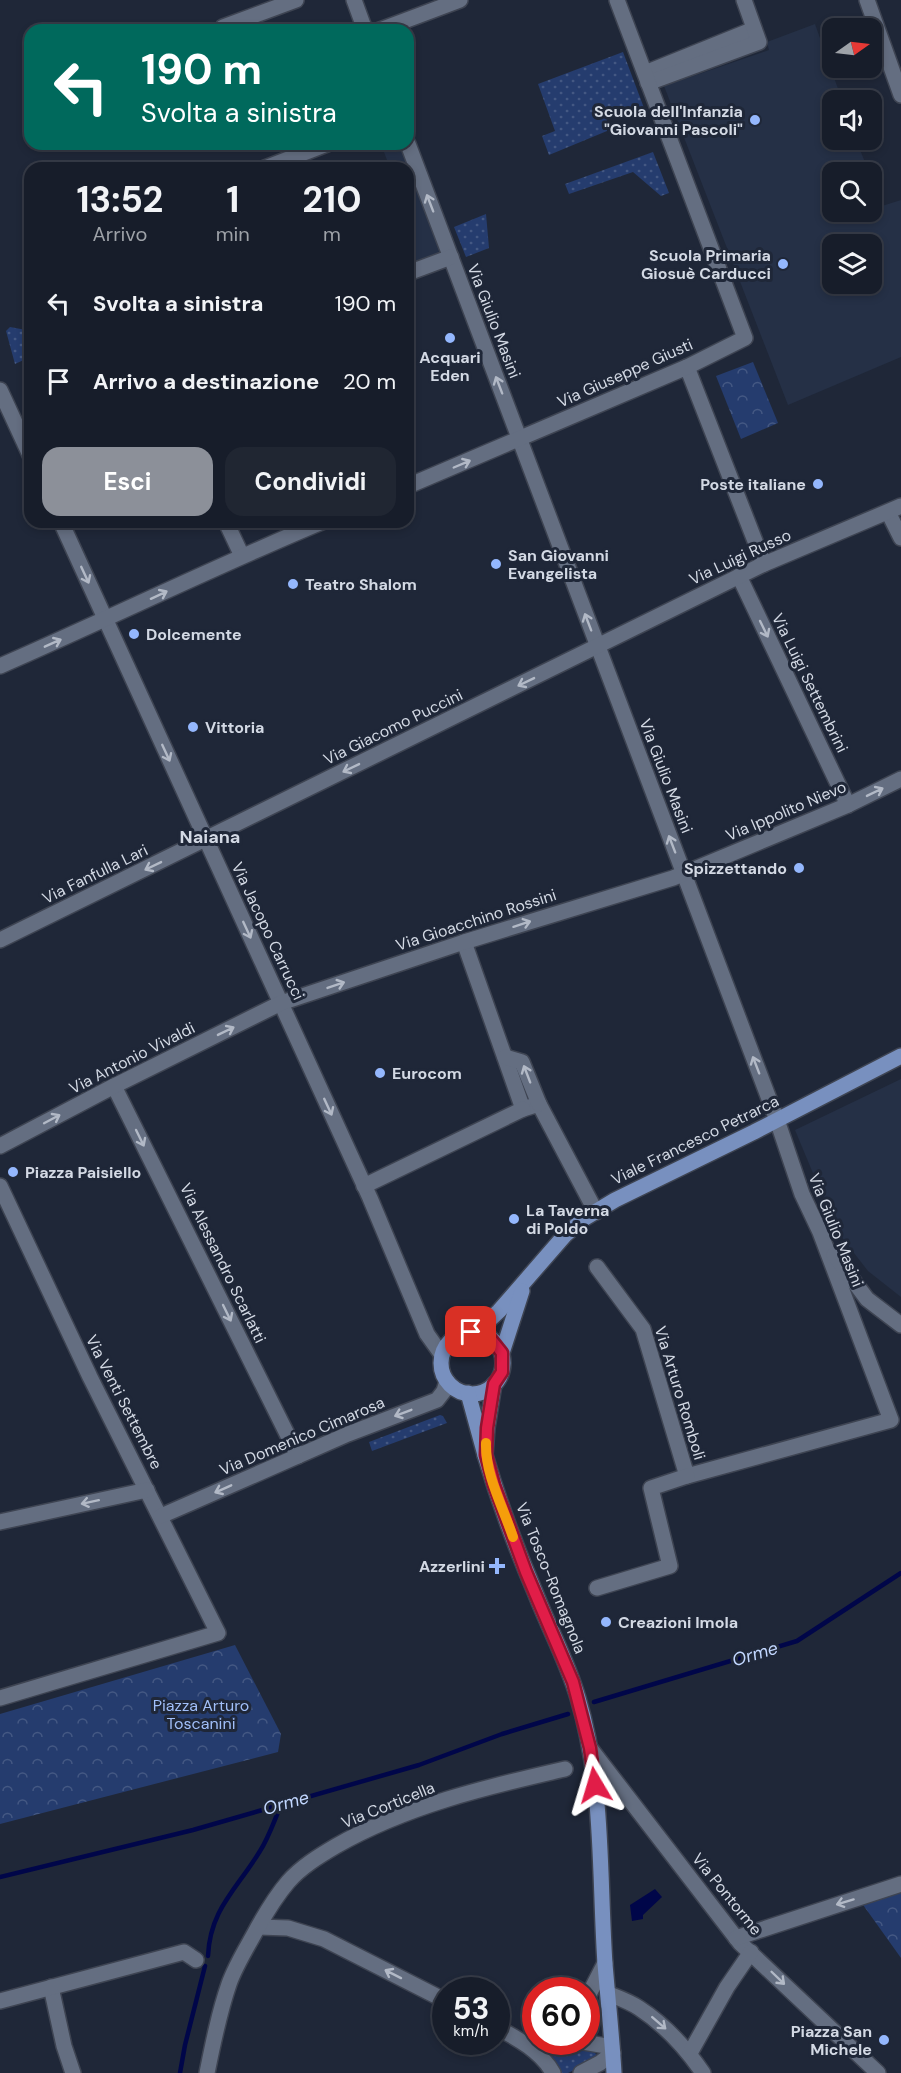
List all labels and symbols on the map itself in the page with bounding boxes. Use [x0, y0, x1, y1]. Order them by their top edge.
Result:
north arrow [822, 18, 882, 78]
place label: Scuola dell'Infanzia "Giovanni Pascoli" [594, 101, 743, 140]
marker: Scuola dell'Infanzia "Giovanni Pascoli" [748, 113, 762, 127]
one-way arrow [424, 194, 435, 212]
place label: Scuola Primaria Giosuè Carducci [641, 245, 771, 284]
marker: Scuola Primaria Giosuè Carducci [776, 257, 790, 271]
street label: Via Giulio Masini [463, 261, 525, 381]
marker: Acquari Eden [443, 331, 457, 345]
street label: Via Giuseppe Giusti [554, 334, 696, 412]
place label: Acquari Eden [419, 347, 481, 386]
one-way arrow [492, 376, 503, 395]
one-way arrow [452, 458, 471, 469]
place label: Poste italiane [700, 474, 806, 495]
marker: Poste italiane [811, 477, 825, 491]
street label: Via Luigi Russo [686, 524, 794, 590]
place label: San Giovanni Evangelista [508, 545, 609, 584]
marker: San Giovanni Evangelista [489, 557, 503, 571]
one-way arrow [80, 566, 92, 584]
place label: Teatro Shalom [305, 574, 417, 595]
marker: Teatro Shalom [286, 577, 300, 591]
one-way arrow [149, 588, 167, 600]
street label: Via Luigi Settembrini [767, 610, 853, 756]
one-way arrow [582, 613, 593, 632]
one-way arrow [759, 620, 770, 638]
place label: Dolcemente [146, 624, 242, 645]
marker: Dolcemente [127, 627, 141, 641]
one-way arrow [43, 637, 61, 648]
one-way arrow [517, 676, 535, 688]
street label: Via Giacomo Puccini [320, 684, 466, 770]
street label: Via Giulio Masini [635, 716, 697, 836]
place label: Vittoria [205, 717, 264, 738]
marker: Vittoria [186, 720, 200, 734]
one-way arrow [161, 743, 172, 761]
one-way arrow [343, 763, 361, 775]
street label: Via Ippolito Nievo [722, 776, 850, 846]
one-way arrow [865, 785, 883, 797]
district label: Naiana [180, 825, 240, 849]
one-way arrow [666, 835, 677, 853]
street label: Via Fanfulla Lari [39, 839, 151, 909]
place label: Spizzettando [684, 858, 787, 879]
street label: Via Jacopo Carrucci [227, 859, 309, 1003]
one-way arrow [145, 861, 163, 872]
marker: Spizzettando [792, 861, 806, 875]
street label: Via Gioacchino Rossini [393, 884, 559, 956]
one-way arrow [512, 918, 531, 929]
one-way arrow [242, 920, 253, 939]
one-way arrow [326, 979, 345, 990]
street label: Via Antonio Vivaldi [66, 1017, 198, 1099]
one-way arrow [216, 1024, 234, 1036]
one-way arrow [750, 1056, 761, 1075]
place label: Eurocom [392, 1063, 462, 1084]
marker: Eurocom [373, 1066, 387, 1080]
one-way arrow [521, 1066, 532, 1084]
street label: Viale Francesco Petrarca [608, 1090, 782, 1190]
one-way arrow [323, 1098, 335, 1116]
one-way arrow [43, 1112, 61, 1124]
one-way arrow [135, 1129, 147, 1147]
place label: Piazza Paisiello [25, 1162, 141, 1183]
marker: Piazza Paisiello [6, 1165, 20, 1179]
street label: Via Giulio Masini [804, 1170, 868, 1290]
street label: Via Alessandro Scarlatti [175, 1179, 271, 1347]
place label: La Taverna di Poldo [526, 1200, 609, 1239]
marker: La Taverna di Poldo [507, 1212, 521, 1226]
one-way arrow [222, 1303, 234, 1321]
pin [445, 1306, 496, 1357]
street label: Via Arturo Romboli [650, 1324, 710, 1462]
street label: Via Venti Settembre [81, 1331, 167, 1473]
street label: Via Domenico Cimarosa [216, 1392, 388, 1480]
one-way arrow [394, 1408, 413, 1419]
one-way arrow [215, 1484, 233, 1495]
one-way arrow [81, 1497, 100, 1508]
street label: Via Tosco-Romagnola [511, 1499, 591, 1657]
place label: Azzerlini [419, 1556, 485, 1577]
marker: Azzerlini [490, 1559, 504, 1573]
place label: Creazioni Imola [618, 1612, 738, 1633]
marker: Creazioni Imola [599, 1615, 613, 1629]
water label: Orme [729, 1636, 781, 1672]
park label: Piazza Arturo Toscanini [153, 1695, 249, 1734]
position arrow [563, 1753, 627, 1817]
street label: Via Corticella [338, 1777, 438, 1833]
water label: Orme [260, 1785, 312, 1821]
street label: Via Pontorme [687, 1849, 767, 1939]
one-way arrow [836, 1897, 855, 1908]
one-way arrow [385, 1968, 403, 1979]
one-way arrow [771, 1971, 786, 1985]
speed limit sign: 60 [522, 1977, 600, 2055]
one-way arrow [651, 2017, 667, 2030]
place label: Piazza San Michele [791, 2021, 872, 2060]
marker: Piazza San Michele [877, 2033, 891, 2047]

